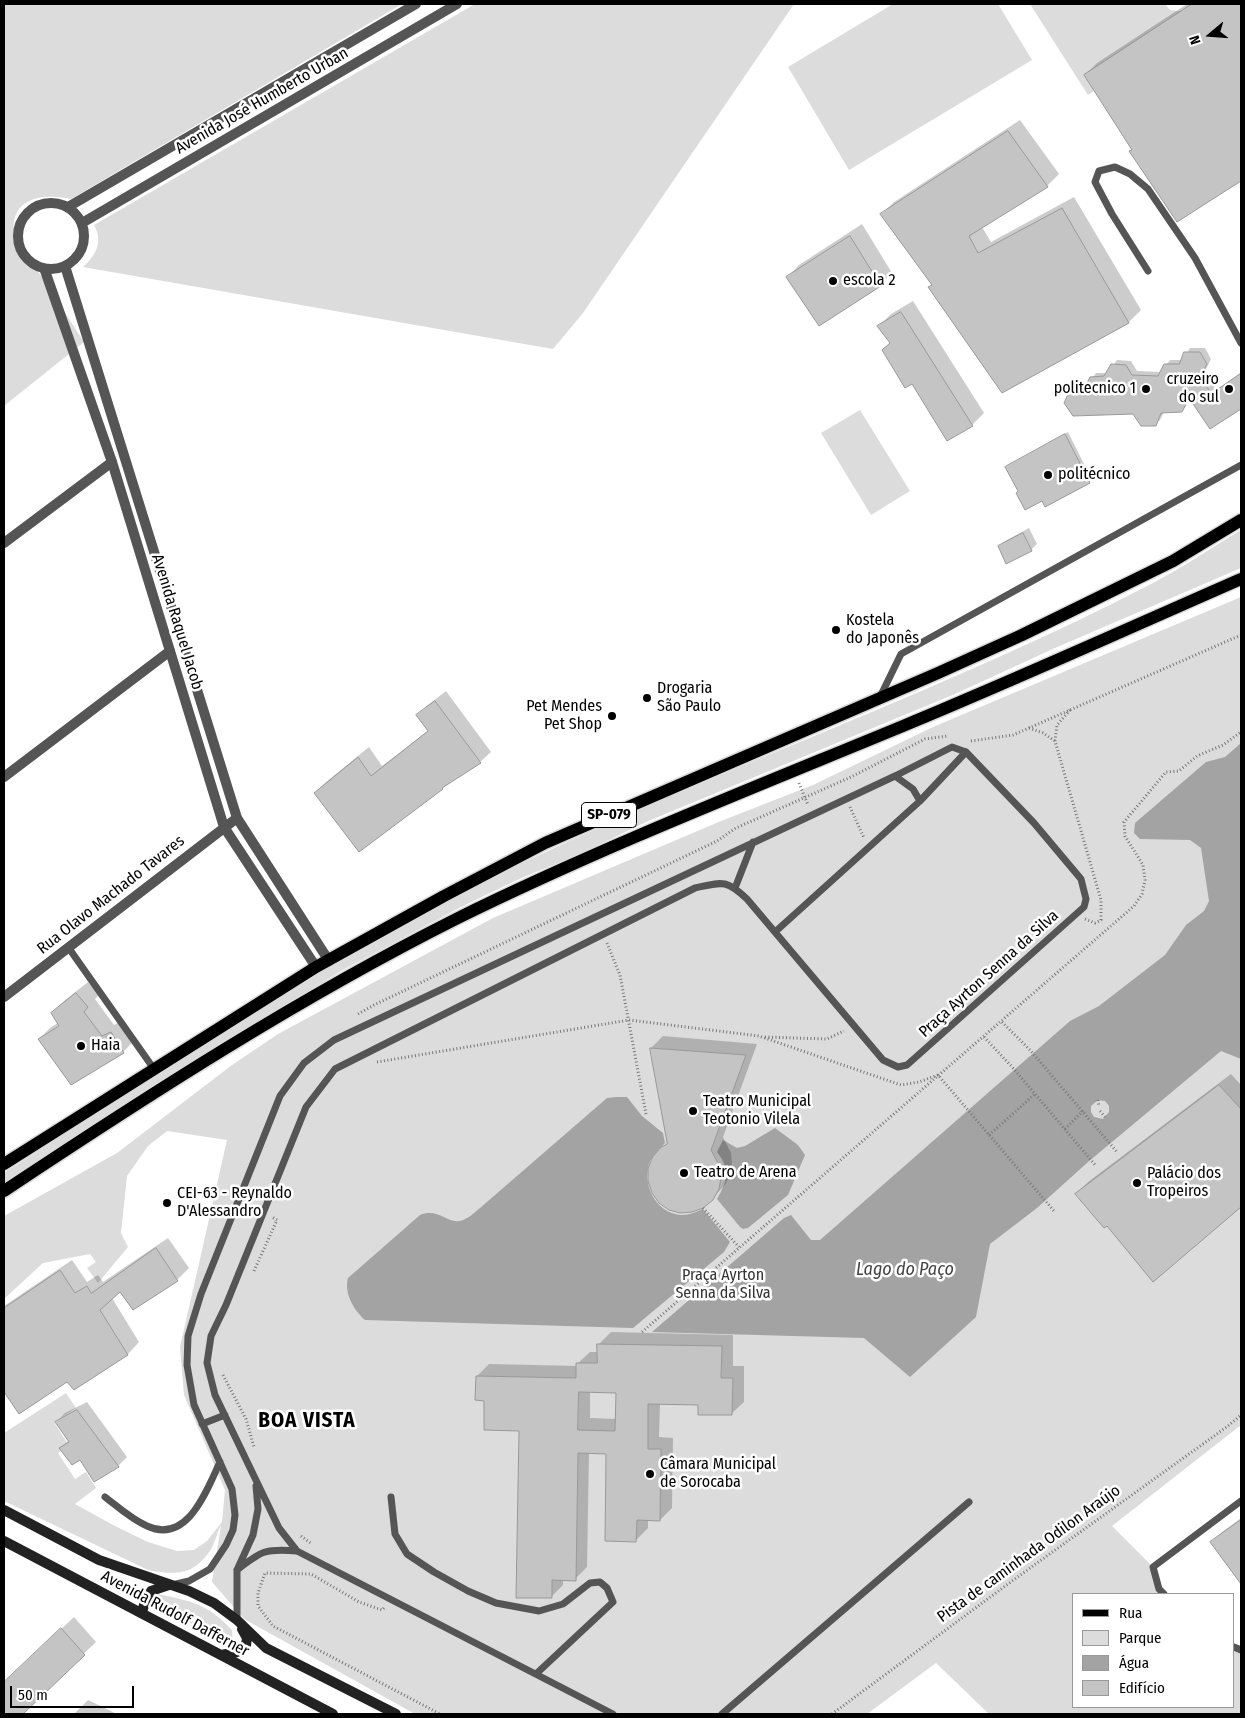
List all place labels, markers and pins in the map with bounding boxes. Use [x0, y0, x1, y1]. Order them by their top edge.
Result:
place label: escola 2 [843, 271, 895, 291]
marker: escola 2 [827, 275, 839, 287]
place label: cruzeiro do sul [1167, 370, 1219, 408]
place label: politecnico 1 [1054, 379, 1136, 399]
marker: politecnico 1 [1140, 383, 1152, 395]
marker: cruzeiro do sul [1223, 383, 1235, 395]
place label: politécnico [1058, 465, 1130, 485]
marker: politécnico [1042, 469, 1054, 481]
place label: Kostela do Japonês [846, 611, 919, 649]
marker: Kostela do Japonês [830, 624, 842, 636]
place label: Drogaria São Paulo [657, 679, 721, 717]
marker: Drogaria São Paulo [641, 692, 653, 704]
place label: Pet Mendes Pet Shop [526, 697, 602, 735]
marker: Pet Mendes Pet Shop [606, 710, 618, 722]
place label: Haia [91, 1036, 120, 1056]
marker: Haia [75, 1040, 87, 1052]
place label: Teatro Municipal Teotonio Vilela [703, 1092, 811, 1130]
marker: Teatro Municipal Teotonio Vilela [687, 1105, 699, 1117]
place label: Teatro de Arena [694, 1163, 797, 1183]
place label: Palácio dos Tropeiros [1147, 1164, 1221, 1202]
marker: Teatro de Arena [678, 1167, 690, 1179]
marker: Palácio dos Tropeiros [1131, 1177, 1143, 1189]
place label: CEI-63 - Reynaldo D'Alessandro [177, 1184, 292, 1222]
marker: CEI-63 - Reynaldo D'Alessandro [161, 1197, 173, 1209]
place label: Câmara Municipal de Sorocaba [660, 1455, 776, 1493]
marker: Câmara Municipal de Sorocaba [644, 1468, 656, 1480]

